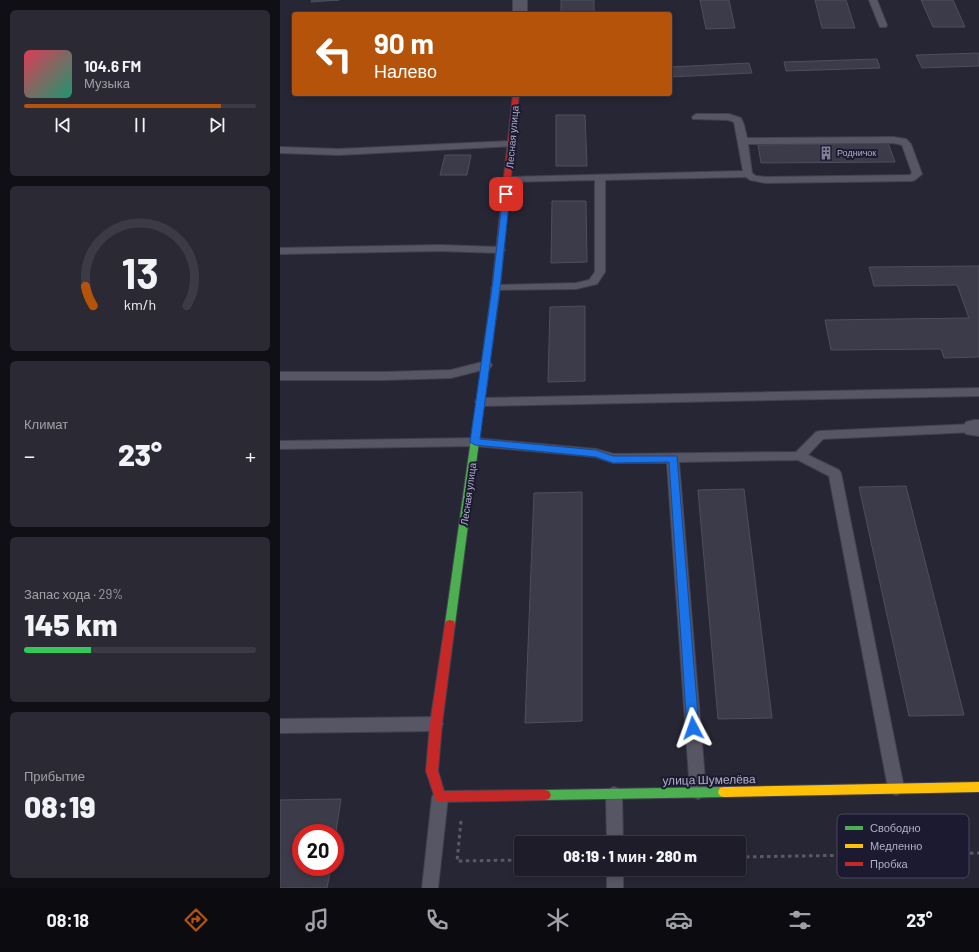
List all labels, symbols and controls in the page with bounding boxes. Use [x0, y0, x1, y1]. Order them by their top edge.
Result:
text: 90 m [374, 26, 434, 60]
icon: left [308, 28, 360, 80]
text: 104.6 FM [84, 57, 141, 75]
text: Налево [374, 60, 437, 82]
text: Музыка [84, 75, 130, 91]
street label: Лесная улица [503, 105, 521, 169]
icon: previous [52, 114, 74, 136]
icon: pause [129, 114, 151, 136]
icon: next [206, 114, 228, 136]
building icon: Родничок [818, 145, 834, 161]
place label: Родничок [837, 147, 876, 158]
pin [489, 177, 523, 211]
icon: arrive [495, 183, 517, 205]
text: 13 [121, 247, 159, 297]
text: km/h [124, 296, 156, 313]
text: Климат [24, 416, 68, 432]
text: 23° [118, 436, 162, 472]
text: − [24, 442, 35, 468]
text: + [245, 442, 256, 468]
street label: Лесная улица [458, 461, 478, 526]
text: Запас хода · 29% [24, 586, 123, 602]
text: 145 km [24, 606, 117, 642]
position arrow [672, 707, 714, 749]
text: Прибытие [24, 768, 85, 784]
street label: улица Шумелёва [662, 771, 756, 788]
text: 08:19 [24, 788, 95, 824]
legend [837, 814, 969, 878]
text: Свободно [870, 821, 921, 834]
speed limit sign: 20 [292, 824, 344, 876]
text: Медленно [870, 839, 922, 852]
text: 08:19 · 1 мин · 280 m [563, 847, 697, 865]
text: Пробка [870, 857, 908, 870]
icon: directions [182, 906, 210, 934]
icon: music [303, 906, 331, 934]
icon: phone [423, 906, 451, 934]
icon: climate [544, 906, 572, 934]
icon: car [665, 906, 693, 934]
icon: filters [786, 906, 814, 934]
text: 08:18 [46, 909, 89, 931]
text: 23° [906, 909, 933, 931]

